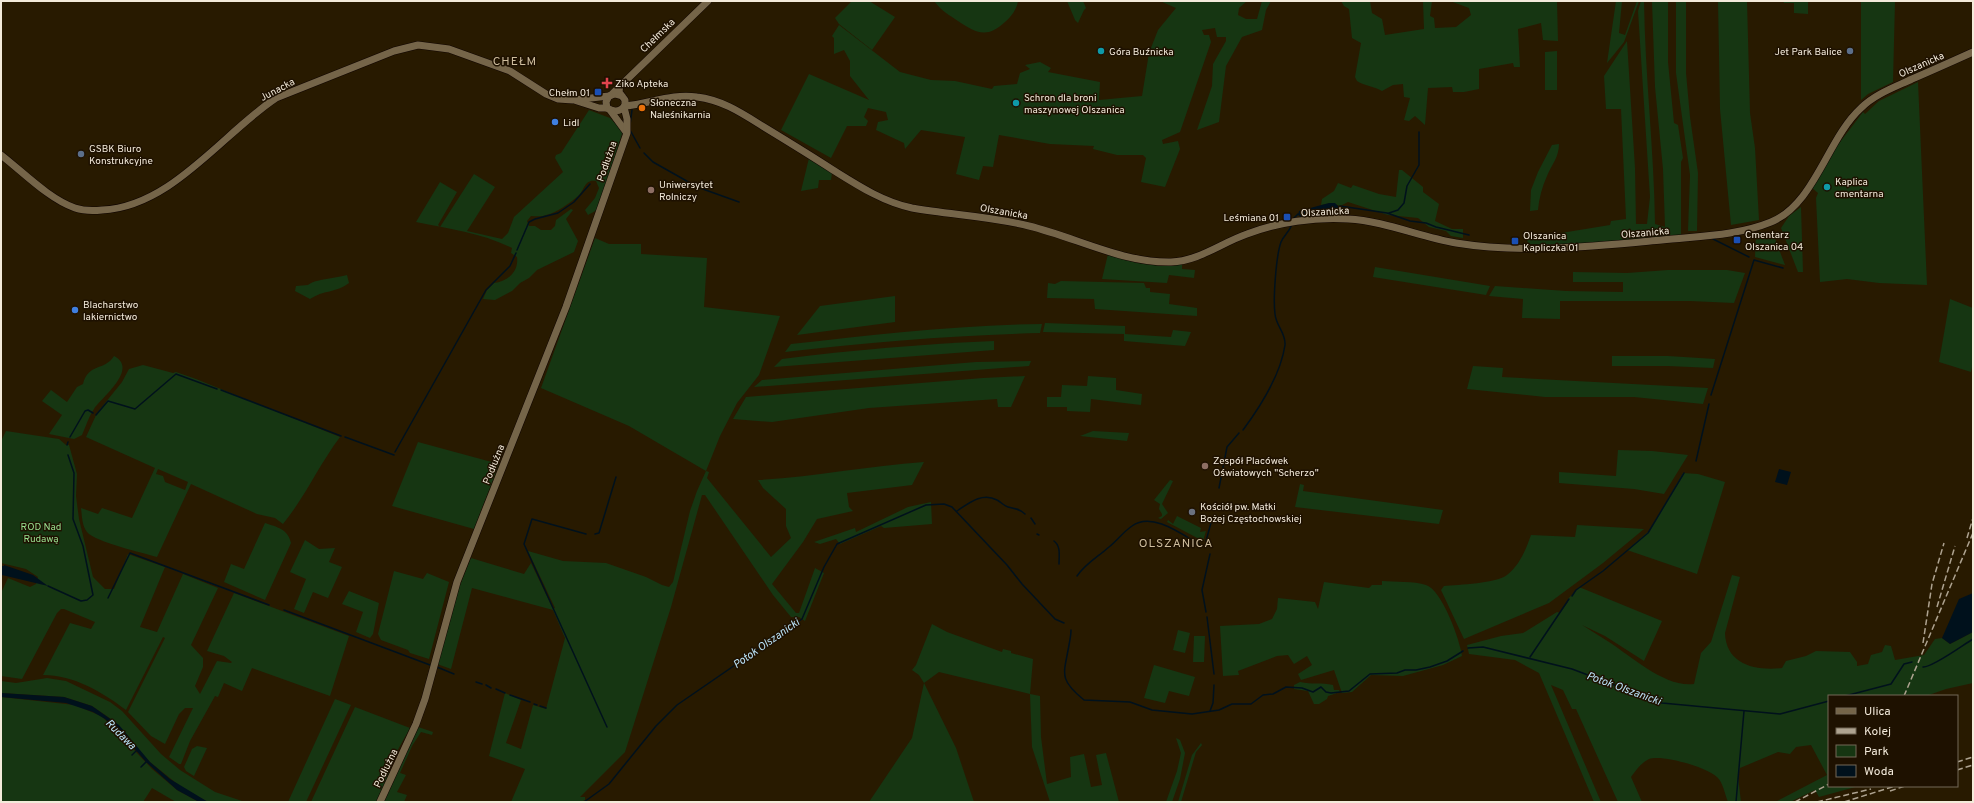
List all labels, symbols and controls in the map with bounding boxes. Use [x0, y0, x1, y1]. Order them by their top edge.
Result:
street label: Chełmska [638, 16, 678, 56]
marker: Góra Buźnicka [1096, 46, 1106, 56]
place label: Góra Buźnicka [1109, 46, 1174, 59]
place label: Jet Park Balice [1775, 46, 1842, 59]
marker: Jet Park Balice [1845, 46, 1855, 56]
street label: Olszanicka [1897, 50, 1946, 81]
district label: CHEŁM [493, 54, 537, 70]
street label: Junacka [258, 76, 297, 105]
marker: Ziko Apteka [602, 78, 612, 88]
place label: Ziko Apteka [615, 78, 668, 91]
place label: Chełm 01 [549, 87, 590, 100]
marker: Chełm 01 [593, 87, 603, 97]
place label: Schron dla broni maszynowej Olszanica [1024, 92, 1125, 117]
place label: Słoneczna Naleśnikarnia [650, 97, 711, 122]
marker: Schron dla broni maszynowej Olszanica [1011, 98, 1021, 108]
marker: Słoneczna Naleśnikarnia [637, 103, 647, 113]
marker: Lidl [550, 117, 560, 127]
place label: Lidl [563, 117, 579, 130]
street label: Podłużna [594, 140, 620, 183]
place label: GSBK Biuro Konstrukcyjne [89, 143, 153, 168]
marker: GSBK Biuro Konstrukcyjne [76, 149, 86, 159]
place label: Kaplica cmentarna [1835, 176, 1883, 201]
place label: Uniwersytet Rolniczy [659, 179, 713, 204]
marker: Kaplica cmentarna [1822, 182, 1832, 192]
marker: Uniwersytet Rolniczy [646, 185, 656, 195]
street label: Olszanicka [979, 202, 1029, 223]
street label: Olszanicka [1301, 205, 1350, 220]
place label: Leśmiana 01 [1223, 212, 1279, 225]
marker: Leśmiana 01 [1282, 212, 1292, 222]
street label: Olszanicka [1620, 225, 1670, 242]
place label: Cmentarz Olszanica 04 [1745, 229, 1803, 254]
place label: Olszanica Kapliczka 01 [1523, 230, 1578, 255]
marker: Cmentarz Olszanica 04 [1732, 235, 1742, 245]
marker: Olszanica Kapliczka 01 [1510, 236, 1520, 246]
place label: Blacharstwo lakiernictwo [83, 299, 139, 324]
marker: Blacharstwo lakiernictwo [70, 305, 80, 315]
street label: Podłużna [481, 443, 508, 486]
place label: Zespół Placówek Oświatowych "Scherzo" [1213, 455, 1319, 480]
marker: Zespół Placówek Oświatowych "Scherzo" [1200, 461, 1210, 471]
place label: Kościół pw. Matki Bożej Częstochowskiej [1200, 501, 1302, 526]
marker: Kościół pw. Matki Bożej Częstochowskiej [1187, 507, 1197, 517]
park label: ROD Nad Rudawą [21, 521, 61, 546]
district label: OLSZANICA [1139, 536, 1213, 552]
water label: Potok Olszanicki [731, 615, 804, 672]
water label: Potok Olszanicki [1585, 669, 1664, 709]
legend [1828, 695, 1958, 787]
text: Ulica [1864, 704, 1891, 720]
water label: Rudawa [102, 716, 139, 753]
text: Kolej [1864, 724, 1891, 740]
text: Park [1864, 744, 1889, 760]
street label: Podłużna [371, 747, 401, 790]
text: Woda [1864, 764, 1894, 780]

